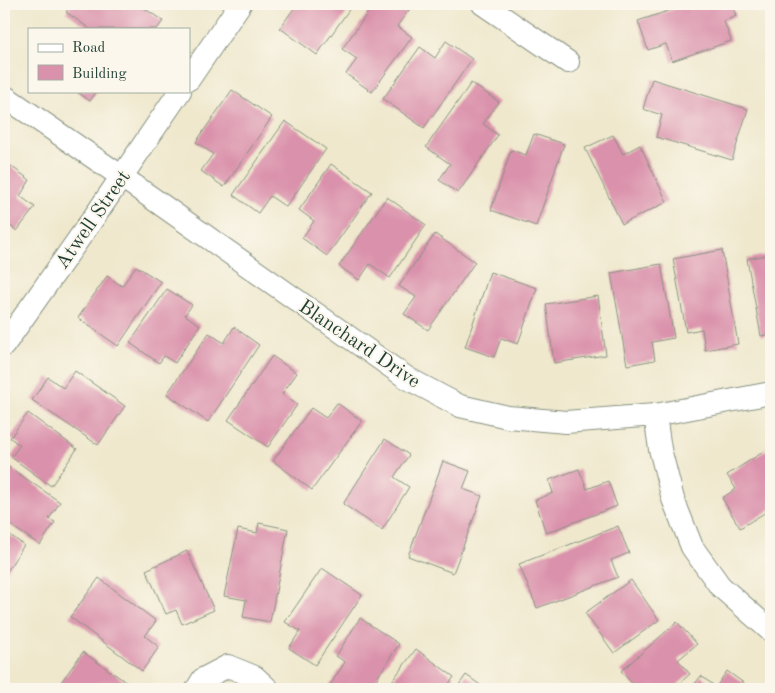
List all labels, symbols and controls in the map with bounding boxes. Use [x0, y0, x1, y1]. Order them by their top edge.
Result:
legend [28, 28, 190, 92]
text: Road [72, 41, 106, 56]
text: Building [72, 67, 127, 82]
street label: Atwell Street [52, 167, 135, 273]
street label: Blanchard Drive [295, 297, 423, 393]

